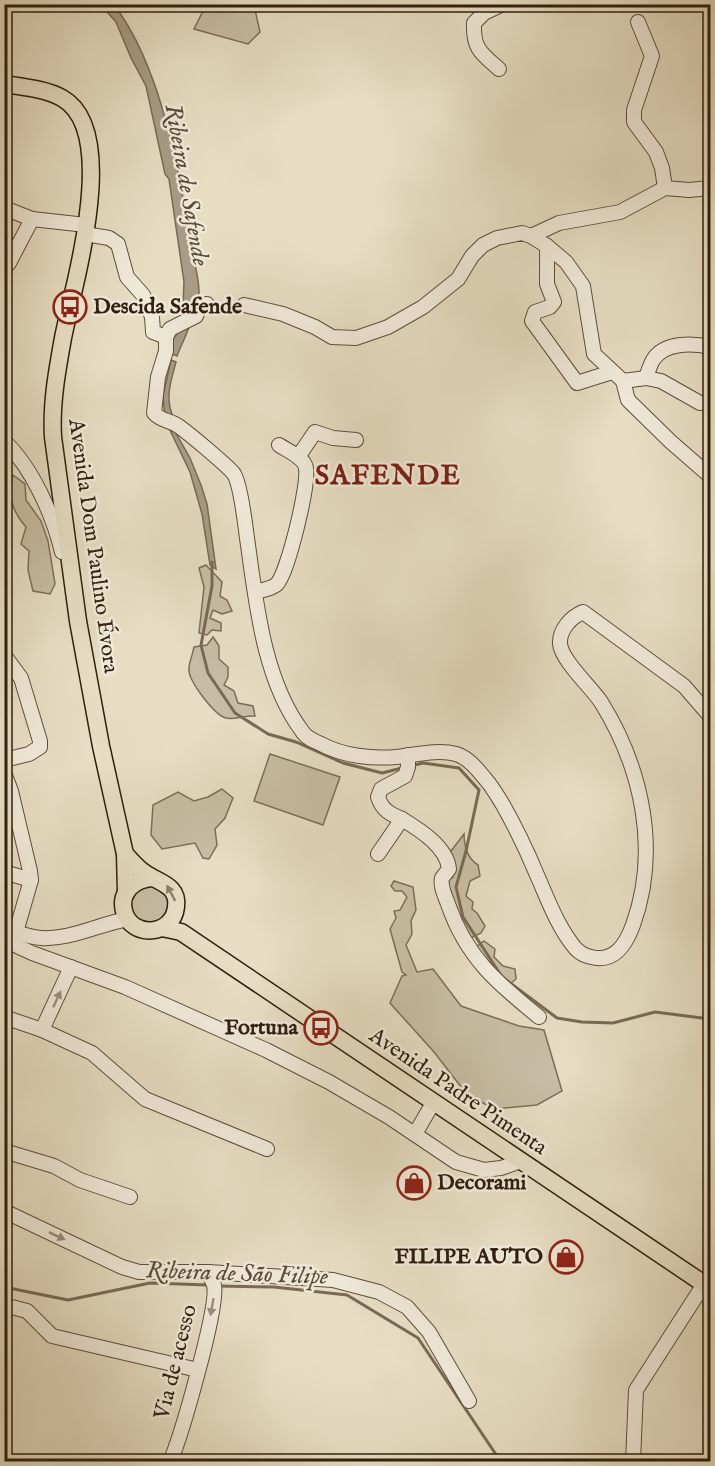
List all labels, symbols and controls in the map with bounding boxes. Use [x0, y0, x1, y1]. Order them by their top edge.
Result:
water label: Ribeira de Safende [157, 102, 215, 268]
bus stop icon: Descida Safende [52, 289, 88, 325]
place label: Descida Safende [93, 293, 242, 321]
street label: Avenida Dom Paulino Évora [61, 416, 125, 676]
district label: SAFENDE [315, 459, 461, 494]
one-way arrow [166, 884, 176, 901]
one-way arrow [52, 990, 61, 1007]
bus stop icon: Fortuna [303, 1010, 339, 1046]
place label: Fortuna [224, 1014, 298, 1042]
street label: Avenida Padre Pimenta [363, 1021, 553, 1162]
shop icon: Decorami [396, 1165, 432, 1201]
place label: Decorami [437, 1169, 527, 1197]
one-way arrow [49, 1232, 66, 1241]
shop icon: FILIPE AUTO [548, 1239, 584, 1275]
place label: FILIPE AUTO [395, 1243, 543, 1271]
water label: Ribeira de São Filipe [145, 1255, 329, 1293]
one-way arrow [207, 1298, 216, 1317]
street label: Via de acesso [148, 1301, 204, 1423]

